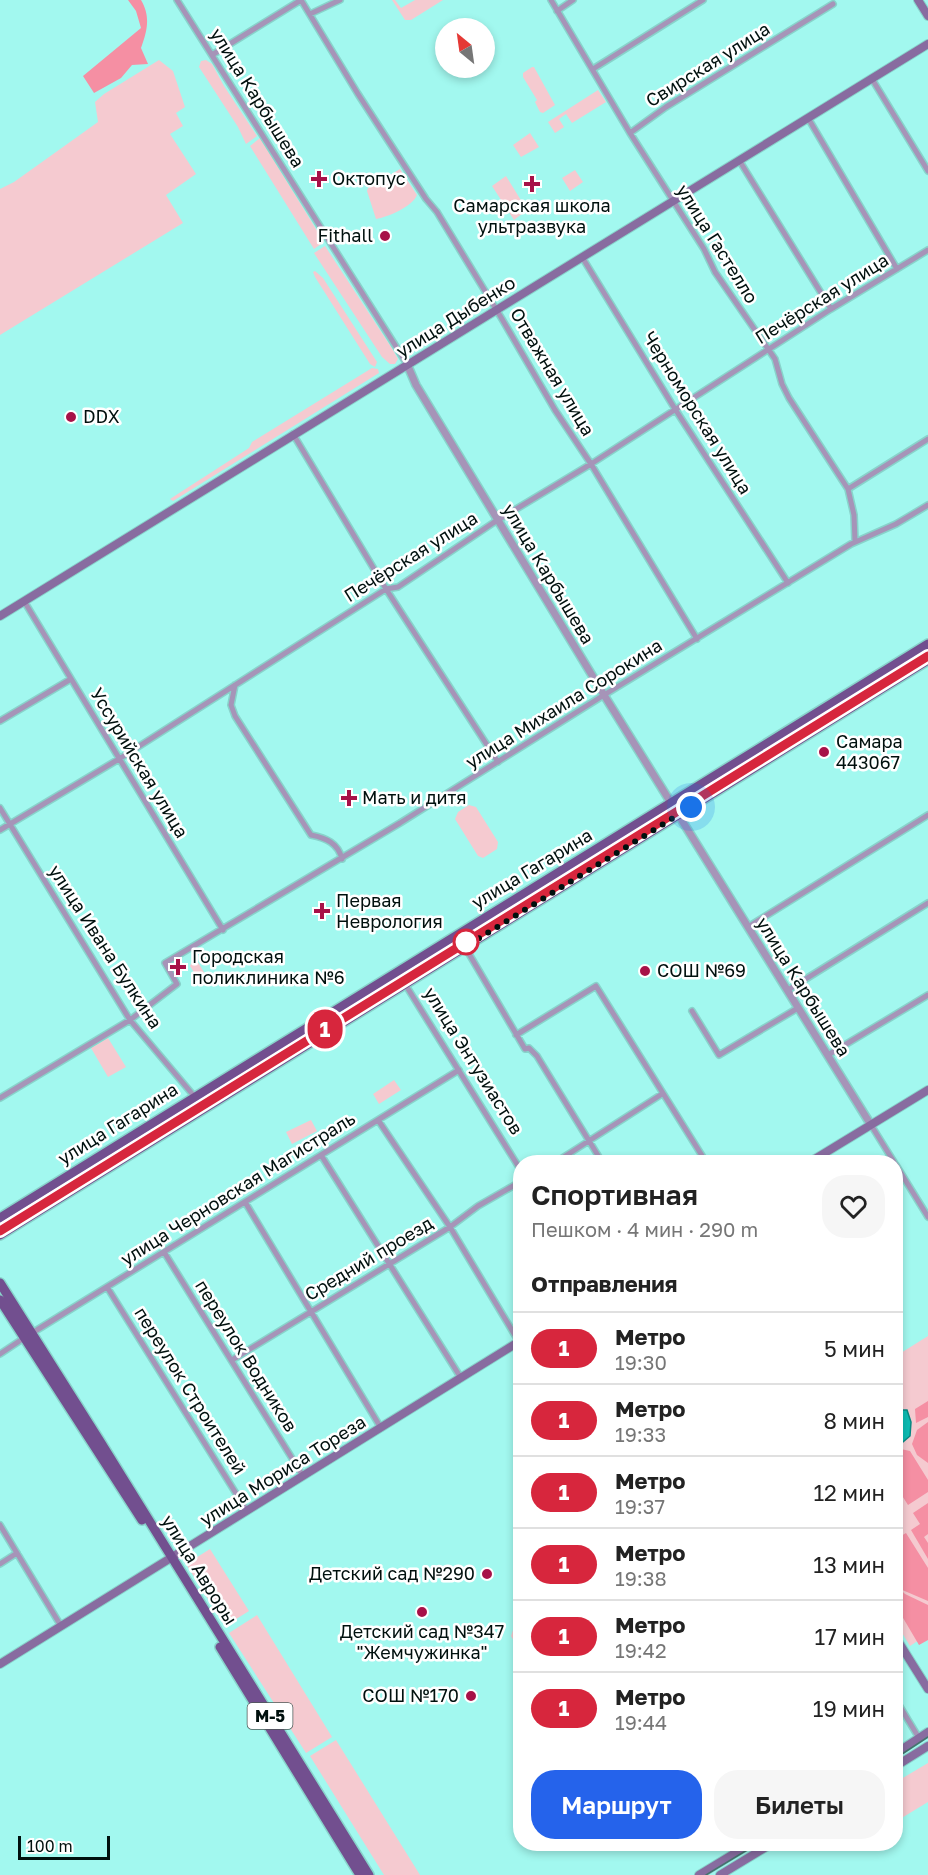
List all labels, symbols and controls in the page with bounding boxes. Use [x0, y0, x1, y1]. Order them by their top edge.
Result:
street label: Свирская улица [641, 17, 774, 111]
north arrow [435, 18, 495, 78]
map controls [435, 18, 495, 78]
street label: улица Карбышева [206, 24, 310, 171]
place label: Октопус [332, 167, 406, 189]
marker: Октопус [310, 170, 328, 188]
marker: Самарская школа ультразвука [523, 175, 541, 193]
street label: улица Гастелло [672, 180, 763, 307]
place label: Самарская школа ультразвука [453, 194, 611, 237]
place label: Fithall [318, 224, 373, 246]
marker: Fithall [378, 229, 392, 243]
street label: Печёрская улица [751, 248, 892, 348]
street label: улица Дыбенко [392, 271, 519, 362]
street label: Отважная улица [506, 303, 600, 440]
street label: Черноморская улица [639, 327, 757, 498]
place label: DDX [83, 405, 120, 427]
marker: DDX [64, 410, 78, 424]
street label: улица Карбышева [498, 499, 600, 648]
street label: Печёрская улица [340, 506, 481, 606]
street label: улица Михаила Сорокина [461, 634, 666, 773]
street label: Уссурийская улица [86, 684, 193, 841]
place label: Самара 443067 [836, 730, 903, 773]
marker: Самара 443067 [817, 745, 831, 759]
place label: Мать и дитя [362, 786, 467, 808]
marker: Мать и дитя [340, 789, 358, 807]
your location [676, 792, 706, 822]
street label: улица Гагарина [467, 823, 596, 913]
street label: улица Ивана Булкина [45, 860, 167, 1033]
place label: Первая Неврология [336, 889, 443, 932]
marker: Первая Неврология [313, 902, 331, 920]
street label: улица Карбышева [752, 913, 856, 1060]
unlabelled marker [453, 929, 479, 955]
place label: Городская поликлиника №6 [192, 945, 345, 988]
marker: Городская поликлиника №6 [169, 958, 187, 976]
place label: СОШ №69 [657, 959, 746, 981]
marker: СОШ №69 [638, 964, 652, 978]
street label: улица Энтузиастов [420, 983, 528, 1138]
line badge: 1 [306, 1010, 344, 1048]
text: 1 [320, 1016, 330, 1042]
street label: улица Гагарина [54, 1078, 181, 1169]
street label: улица Черновская Магистраль [116, 1107, 359, 1270]
button: heart [822, 1175, 885, 1238]
text: Спортивная [531, 1178, 698, 1211]
street label: Средний проезд [301, 1211, 437, 1305]
text: Пешком · 4 мин · 290 m [531, 1217, 758, 1241]
text: Отправления [531, 1270, 677, 1297]
street label: переулок Водников [191, 1276, 302, 1435]
street label: переулок Строителей [130, 1303, 251, 1478]
text: Метро [615, 1323, 686, 1350]
text: 1 [559, 1335, 569, 1361]
text: 5 мин [824, 1335, 885, 1362]
text: 19:30 [615, 1350, 667, 1374]
text: Метро [615, 1395, 686, 1422]
text: 1 [559, 1407, 569, 1433]
text: 8 мин [823, 1407, 885, 1434]
street label: улица Мориса Тореза [195, 1410, 370, 1530]
text: 19:33 [615, 1422, 666, 1446]
text: Метро [615, 1467, 686, 1494]
text: 1 [559, 1479, 569, 1505]
text: 12 мин [813, 1479, 885, 1506]
text: 19:37 [615, 1494, 665, 1518]
street label: улица Авроры [157, 1510, 242, 1629]
text: Метро [615, 1539, 686, 1566]
text: 1 [559, 1551, 569, 1577]
text: 13 мин [813, 1551, 885, 1578]
place label: Детский сад №290 [309, 1562, 475, 1584]
text: 19:38 [615, 1566, 667, 1590]
marker: Детский сад №290 [480, 1567, 494, 1581]
marker: Детский сад №347 "Жемчужинка" [415, 1605, 429, 1619]
text: Метро [615, 1611, 686, 1638]
place label: Детский сад №347 "Жемчужинка" [340, 1620, 504, 1663]
text: 1 [559, 1623, 569, 1649]
text: 17 мин [814, 1623, 885, 1650]
text: 19:42 [615, 1638, 667, 1662]
text: Метро [615, 1683, 686, 1710]
place label: СОШ №170 [362, 1684, 459, 1706]
marker: СОШ №170 [464, 1689, 478, 1703]
text: 1 [559, 1695, 569, 1721]
text: 19 мин [813, 1695, 885, 1722]
road number: М-5 [248, 1703, 292, 1729]
text: 19:44 [615, 1710, 667, 1734]
button: Маршрут [531, 1770, 702, 1839]
button: Билеты [714, 1770, 885, 1839]
scale bar [18, 1833, 110, 1860]
text: 100 m [27, 1836, 73, 1856]

